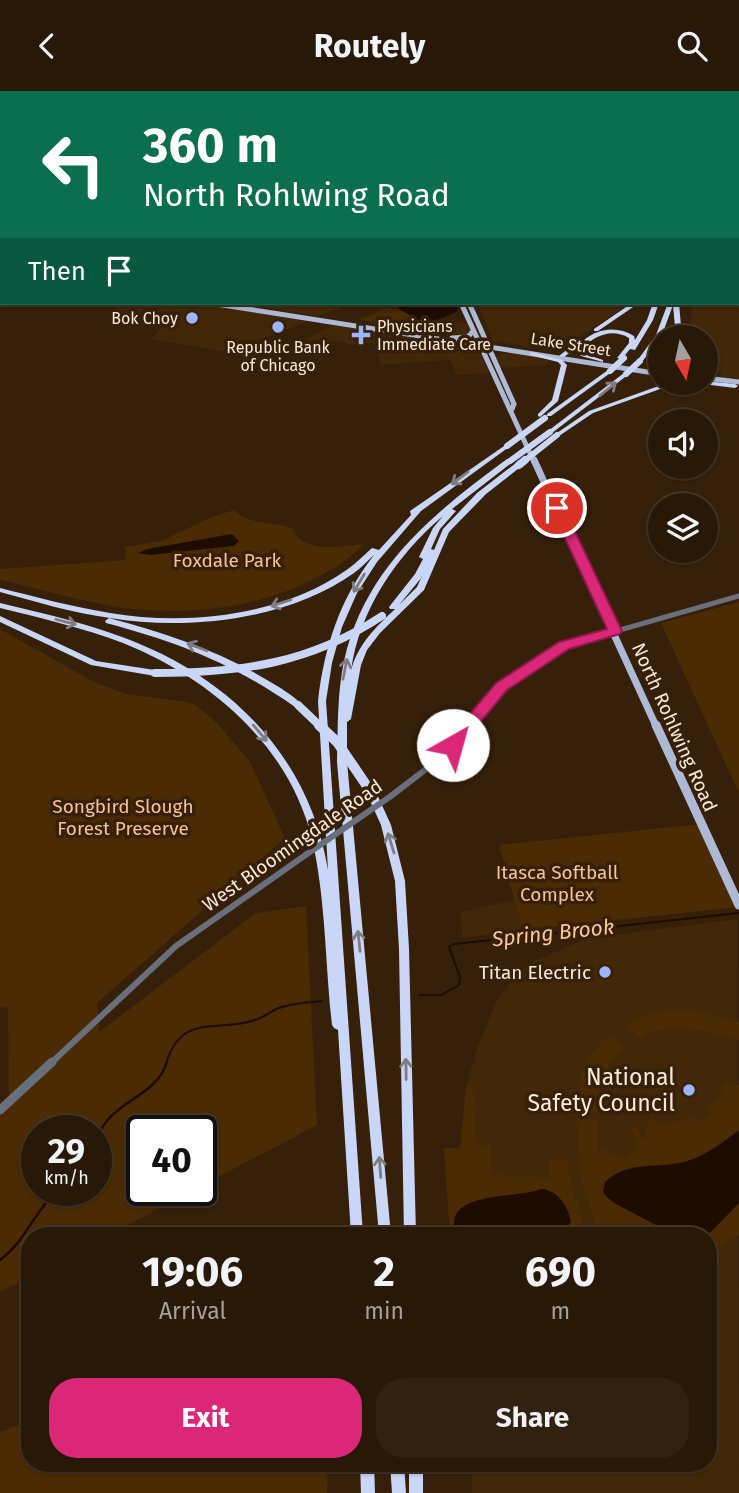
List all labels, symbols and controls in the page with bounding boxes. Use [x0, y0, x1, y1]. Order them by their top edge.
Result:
icon: back [28, 27, 66, 65]
text: Routely [314, 27, 425, 65]
icon: search [673, 27, 711, 65]
text: 360 m [143, 116, 278, 175]
icon: left [28, 119, 119, 210]
text: North Rohlwing Road [143, 176, 450, 214]
icon: arrive [100, 252, 138, 290]
text: Then [28, 256, 86, 287]
place label: Bok Choy [111, 309, 178, 328]
marker: Bok Choy [184, 310, 200, 326]
place label: Physicians Immediate Care [377, 317, 491, 354]
marker: Republic Bank of Chicago [270, 319, 286, 335]
marker: Physicians Immediate Care [351, 325, 371, 345]
north arrow [648, 325, 718, 395]
map controls [648, 325, 718, 563]
street label: Lake Street [529, 329, 613, 360]
place label: Republic Bank of Chicago [226, 338, 331, 375]
one-way arrow [598, 381, 616, 396]
button: sound [648, 409, 718, 479]
one-way arrow [451, 471, 470, 486]
pin [527, 478, 587, 538]
icon: arrive [538, 489, 576, 527]
button: layers [648, 493, 718, 563]
park label: Foxdale Park [173, 549, 281, 572]
one-way arrow [352, 573, 366, 593]
one-way arrow [271, 598, 293, 610]
one-way arrow [54, 616, 77, 629]
street label: North Rohlwing Road [627, 639, 722, 815]
one-way arrow [187, 640, 209, 653]
one-way arrow [339, 658, 353, 681]
position arrow [416, 708, 490, 782]
one-way arrow [252, 724, 268, 742]
street label: West Bloomingdale Road [198, 775, 387, 916]
park label: Songbird Slough Forest Preserve [52, 795, 194, 840]
one-way arrow [384, 832, 397, 855]
park label: Itasca Softball Complex [496, 861, 619, 906]
water label: Spring Brook [490, 914, 615, 952]
one-way arrow [353, 930, 366, 953]
place label: Titan Electric [479, 961, 591, 984]
marker: Titan Electric [597, 964, 613, 980]
one-way arrow [399, 1058, 413, 1081]
place label: National Safety Council [527, 1063, 675, 1117]
marker: National Safety Council [681, 1082, 697, 1098]
speed limit sign: 40 [126, 1115, 217, 1206]
text: 29 [48, 1130, 85, 1172]
one-way arrow [373, 1157, 386, 1179]
text: km/h [44, 1167, 89, 1189]
text: 19:06 [142, 1247, 243, 1297]
text: 2 [373, 1247, 395, 1297]
text: 690 [525, 1247, 596, 1297]
text: Arrival [159, 1297, 226, 1325]
text: min [364, 1297, 404, 1325]
text: m [551, 1297, 570, 1325]
button: Exit [49, 1378, 362, 1458]
button: Share [376, 1378, 689, 1458]

